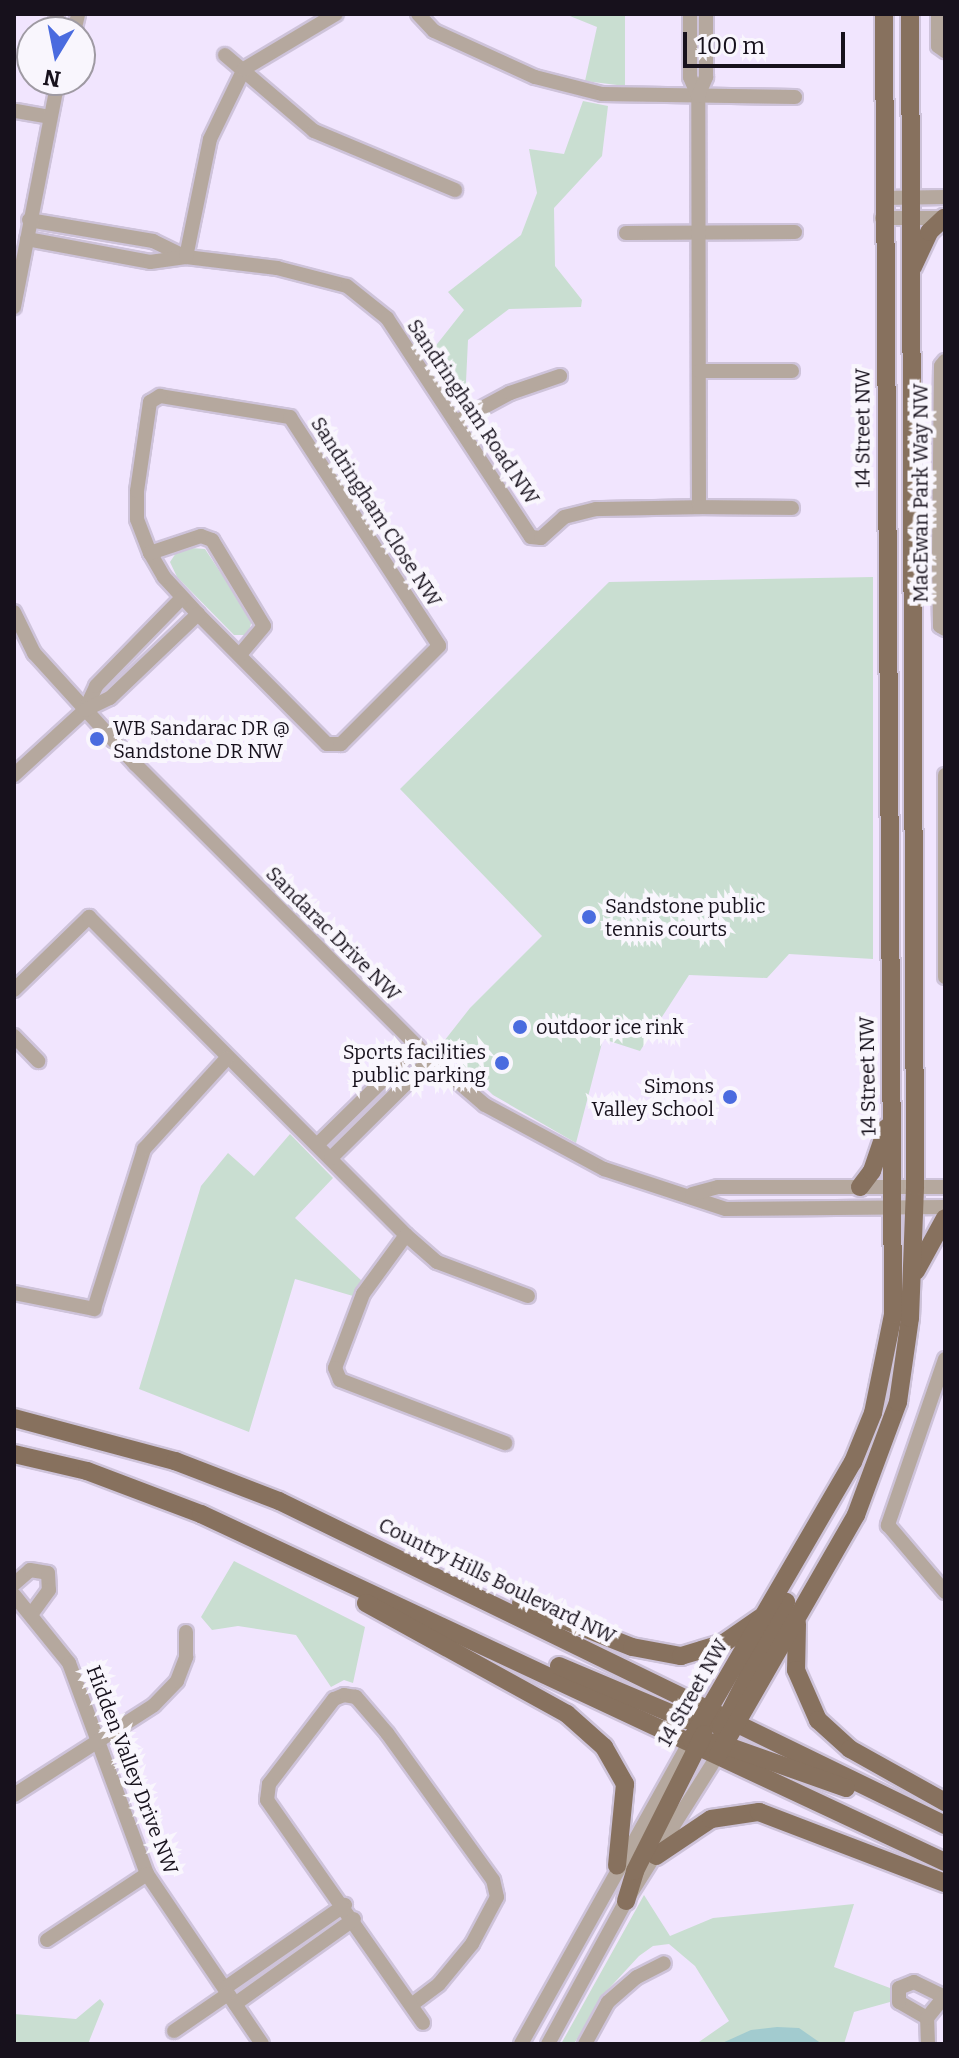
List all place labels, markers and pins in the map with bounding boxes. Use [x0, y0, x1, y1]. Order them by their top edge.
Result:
place label: WB Sandarac DR @ Sandstone DR NW [113, 716, 290, 763]
marker: WB Sandarac DR @ Sandstone DR NW [88, 730, 106, 748]
place label: Sandstone public tennis courts [605, 894, 766, 941]
marker: Sandstone public tennis courts [580, 908, 598, 926]
place label: outdoor ice rink [536, 1015, 684, 1039]
marker: outdoor ice rink [511, 1018, 529, 1036]
place label: Sports facilities public parking [343, 1040, 486, 1087]
marker: Sports facilities public parking [493, 1054, 511, 1072]
place label: Simons Valley School [591, 1074, 714, 1121]
marker: Simons Valley School [721, 1088, 739, 1106]

